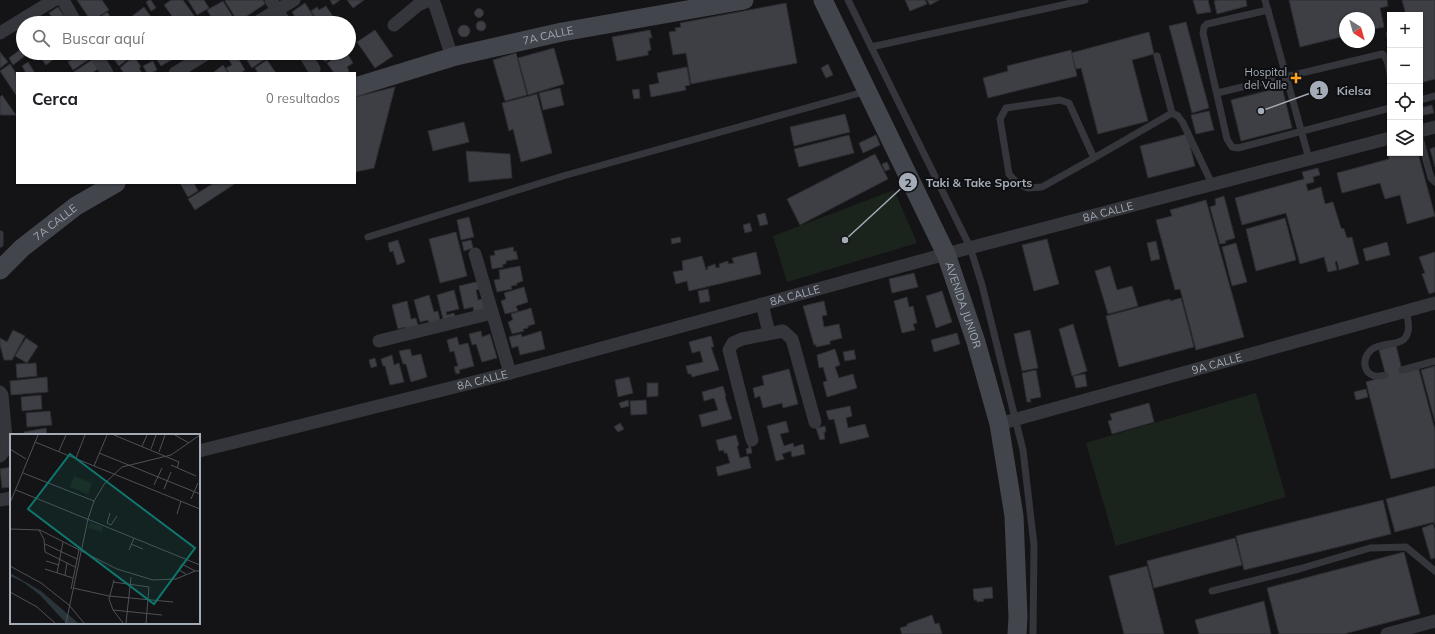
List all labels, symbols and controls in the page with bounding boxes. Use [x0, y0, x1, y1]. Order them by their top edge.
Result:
north arrow [1339, 12, 1375, 48]
map controls [1387, 12, 1423, 156]
button: + [1387, 12, 1423, 48]
search box [16, 16, 356, 60]
street label: 7A CALLE [521, 23, 574, 48]
icon: search [30, 27, 52, 49]
text: Buscar aquí [62, 29, 144, 48]
button: − [1387, 48, 1423, 84]
place label: Hospital del Valle [1244, 65, 1287, 92]
marker: Hospital del Valle [1290, 72, 1302, 84]
callout: Kielsa [1309, 78, 1380, 102]
text: 1 [1315, 83, 1323, 98]
text: Kielsa [1337, 83, 1371, 98]
button: locate [1387, 84, 1423, 120]
text: Cerca [32, 88, 78, 109]
text: 0 resultados [266, 90, 340, 106]
button: layers [1387, 120, 1423, 156]
callout: Taki & Take Sports [898, 170, 1041, 194]
text: 2 [904, 175, 912, 190]
text: Taki & Take Sports [926, 175, 1032, 190]
street label: 8A CALLE [1081, 198, 1135, 225]
street label: 7A CALLE [30, 201, 80, 244]
street label: AVENIDA JUNIOR [942, 260, 984, 350]
street label: 8A CALLE [768, 282, 822, 309]
street label: 9A CALLE [1190, 350, 1243, 377]
street label: 8A CALLE [456, 367, 509, 393]
inset map [10, 434, 200, 624]

